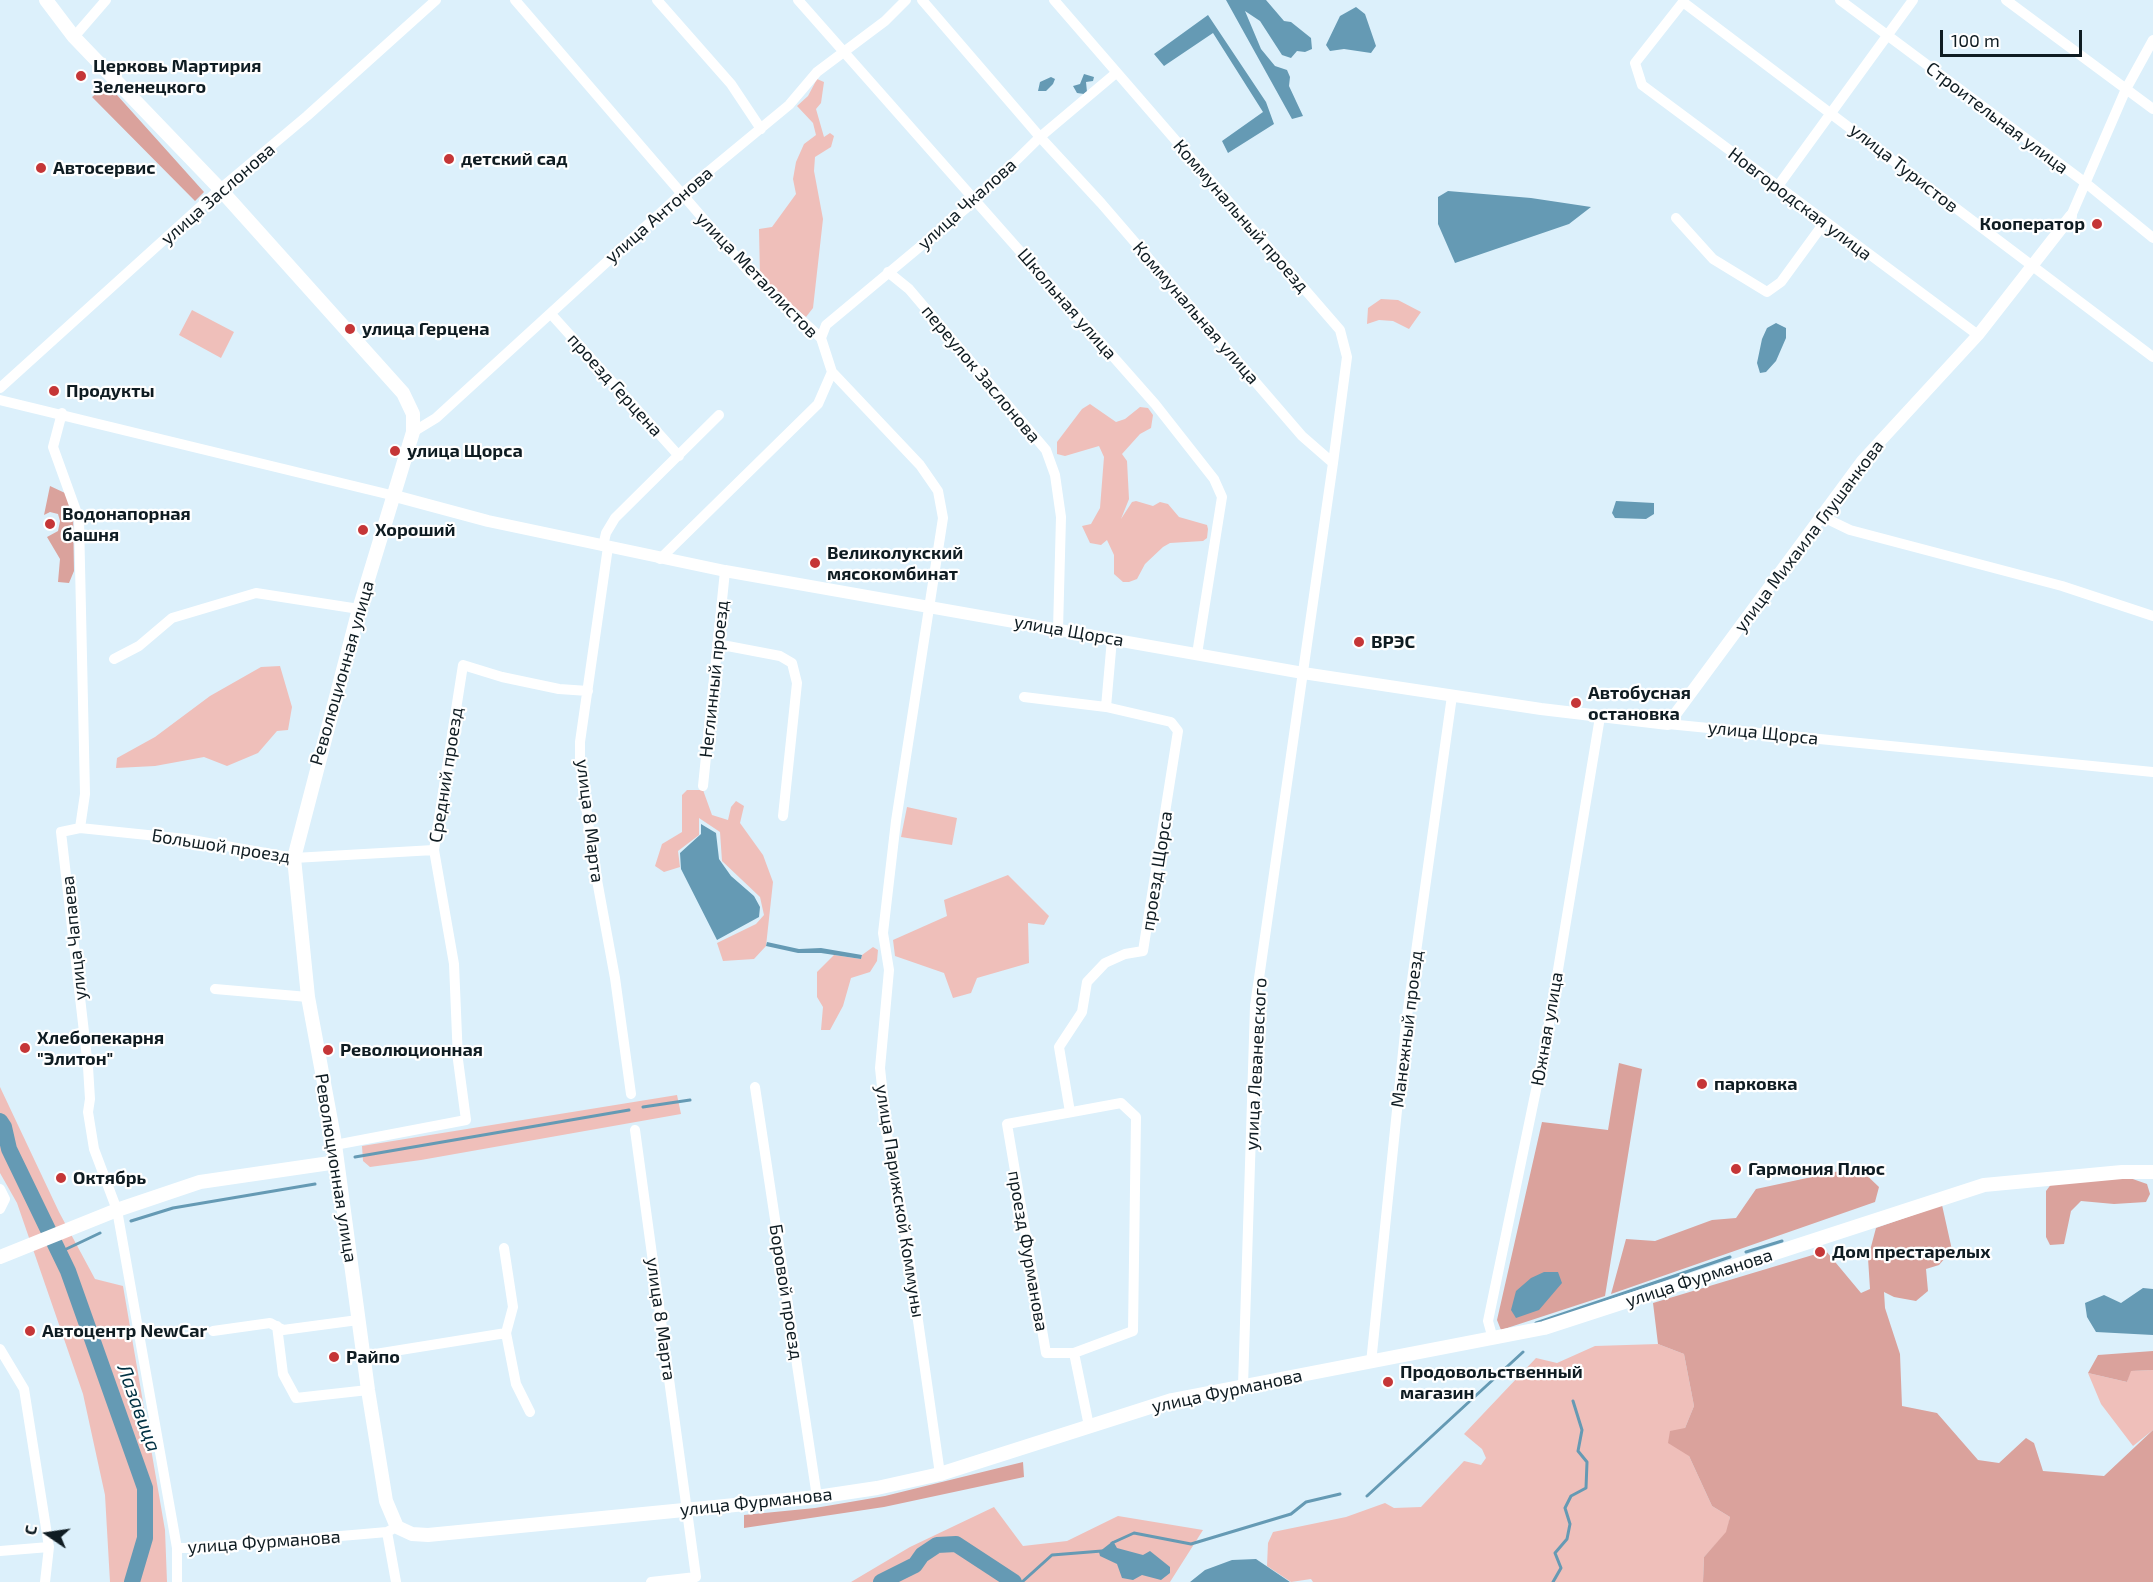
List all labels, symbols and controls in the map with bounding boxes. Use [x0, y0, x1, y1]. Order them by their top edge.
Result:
scale bar [1943, 18, 2086, 56]
text: 100 m [1951, 29, 2000, 51]
place label: Церковь Мартирия Зеленецкого [93, 55, 261, 98]
street label: Строительная улица [1922, 57, 2072, 179]
marker: Церковь Мартирия Зеленецкого [74, 69, 88, 83]
street label: улица Туристов [1845, 119, 1963, 217]
street label: Коммунальный проезд [1169, 135, 1313, 297]
street label: улица Заслонова [157, 139, 279, 249]
street label: Новгородская улица [1724, 143, 1876, 265]
place label: детский сад [461, 148, 568, 170]
marker: детский сад [442, 152, 456, 166]
street label: улица Чкалова [913, 154, 1021, 254]
place label: Автосервис [53, 157, 155, 179]
marker: Автосервис [34, 161, 48, 175]
street label: улица Антонова [601, 162, 717, 268]
street label: улица Металлистов [691, 208, 823, 342]
place label: Кооператор [1980, 213, 2085, 235]
marker: Кооператор [2090, 217, 2104, 231]
street label: Коммунальная улица [1128, 237, 1264, 389]
street label: Школьная улица [1013, 244, 1121, 364]
street label: переулок Заслонова [917, 301, 1045, 447]
place label: улица Герцена [362, 318, 490, 340]
marker: улица Герцена [343, 322, 357, 336]
street label: проезд Герцена [563, 329, 667, 441]
place label: Продукты [66, 380, 154, 402]
marker: Продукты [47, 384, 61, 398]
street label: улица Михаила Глушанкова [1730, 436, 1888, 636]
place label: улица Щорса [407, 440, 523, 462]
marker: улица Щорса [388, 444, 402, 458]
place label: Водонапорная башня [62, 503, 191, 546]
marker: Водонапорная башня [43, 517, 57, 531]
place label: Хороший [375, 519, 456, 541]
marker: Хороший [356, 523, 370, 537]
place label: Великолукский мясокомбинат [827, 542, 963, 584]
marker: Великолукский мясокомбинат [808, 556, 822, 570]
street label: Революционная улица [305, 578, 379, 768]
street label: Неглинный проезд [695, 599, 733, 759]
street label: улица Щорса [1012, 611, 1126, 651]
place label: ВРЭС [1371, 631, 1415, 653]
marker: ВРЭС [1352, 635, 1366, 649]
place label: Автобусная остановка [1588, 682, 1691, 724]
marker: Автобусная остановка [1569, 696, 1583, 710]
street label: Средний проезд [425, 706, 467, 844]
street label: улица Щорса [1707, 716, 1819, 750]
street label: улица 8 Марта [572, 758, 608, 884]
street label: проезд Щорса [1137, 810, 1177, 932]
street label: Большой проезд [150, 824, 292, 868]
street label: улица Чапаева [57, 875, 91, 1001]
street label: Манежный проезд [1387, 949, 1427, 1109]
street label: Южная улица [1526, 970, 1568, 1088]
street label: улица Леваневского [1241, 977, 1271, 1151]
place label: Хлебопекарня "Элитон" [37, 1027, 164, 1070]
place label: Революционная [340, 1039, 483, 1061]
marker: Хлебопекарня "Элитон" [18, 1041, 32, 1055]
marker: Революционная [321, 1043, 335, 1057]
street label: Революционная улица [310, 1072, 362, 1264]
place label: парковка [1714, 1073, 1797, 1095]
marker: парковка [1695, 1077, 1709, 1091]
street label: улица Парижской Коммуны [871, 1083, 929, 1319]
place label: Гармония Плюс [1748, 1158, 1885, 1180]
marker: Гармония Плюс [1729, 1162, 1743, 1176]
place label: Октябрь [73, 1167, 146, 1189]
street label: проезд Фурманова [1003, 1169, 1053, 1333]
marker: Октябрь [54, 1171, 68, 1185]
street label: Боровой проезд [765, 1223, 807, 1361]
place label: Дом престарелых [1832, 1241, 1990, 1263]
street label: улица Фурманова [1623, 1244, 1775, 1312]
marker: Дом престарелых [1813, 1245, 1827, 1259]
street label: улица 8 Марта [642, 1256, 680, 1382]
place label: Автоцентр NewCar [42, 1320, 207, 1342]
marker: Автоцентр NewCar [23, 1324, 37, 1338]
place label: Райпо [346, 1346, 400, 1368]
marker: Райпо [327, 1350, 341, 1364]
water label: Лазавица [112, 1361, 166, 1455]
place label: Продовольственный магазин [1400, 1361, 1583, 1404]
street label: улица Фурманова [1150, 1365, 1304, 1417]
marker: Продовольственный магазин [1381, 1375, 1395, 1389]
street label: улица Фурманова [679, 1483, 833, 1521]
north arrow [18, 1504, 78, 1564]
text: С [20, 1523, 40, 1537]
street label: улица Фурманова [187, 1526, 341, 1558]

